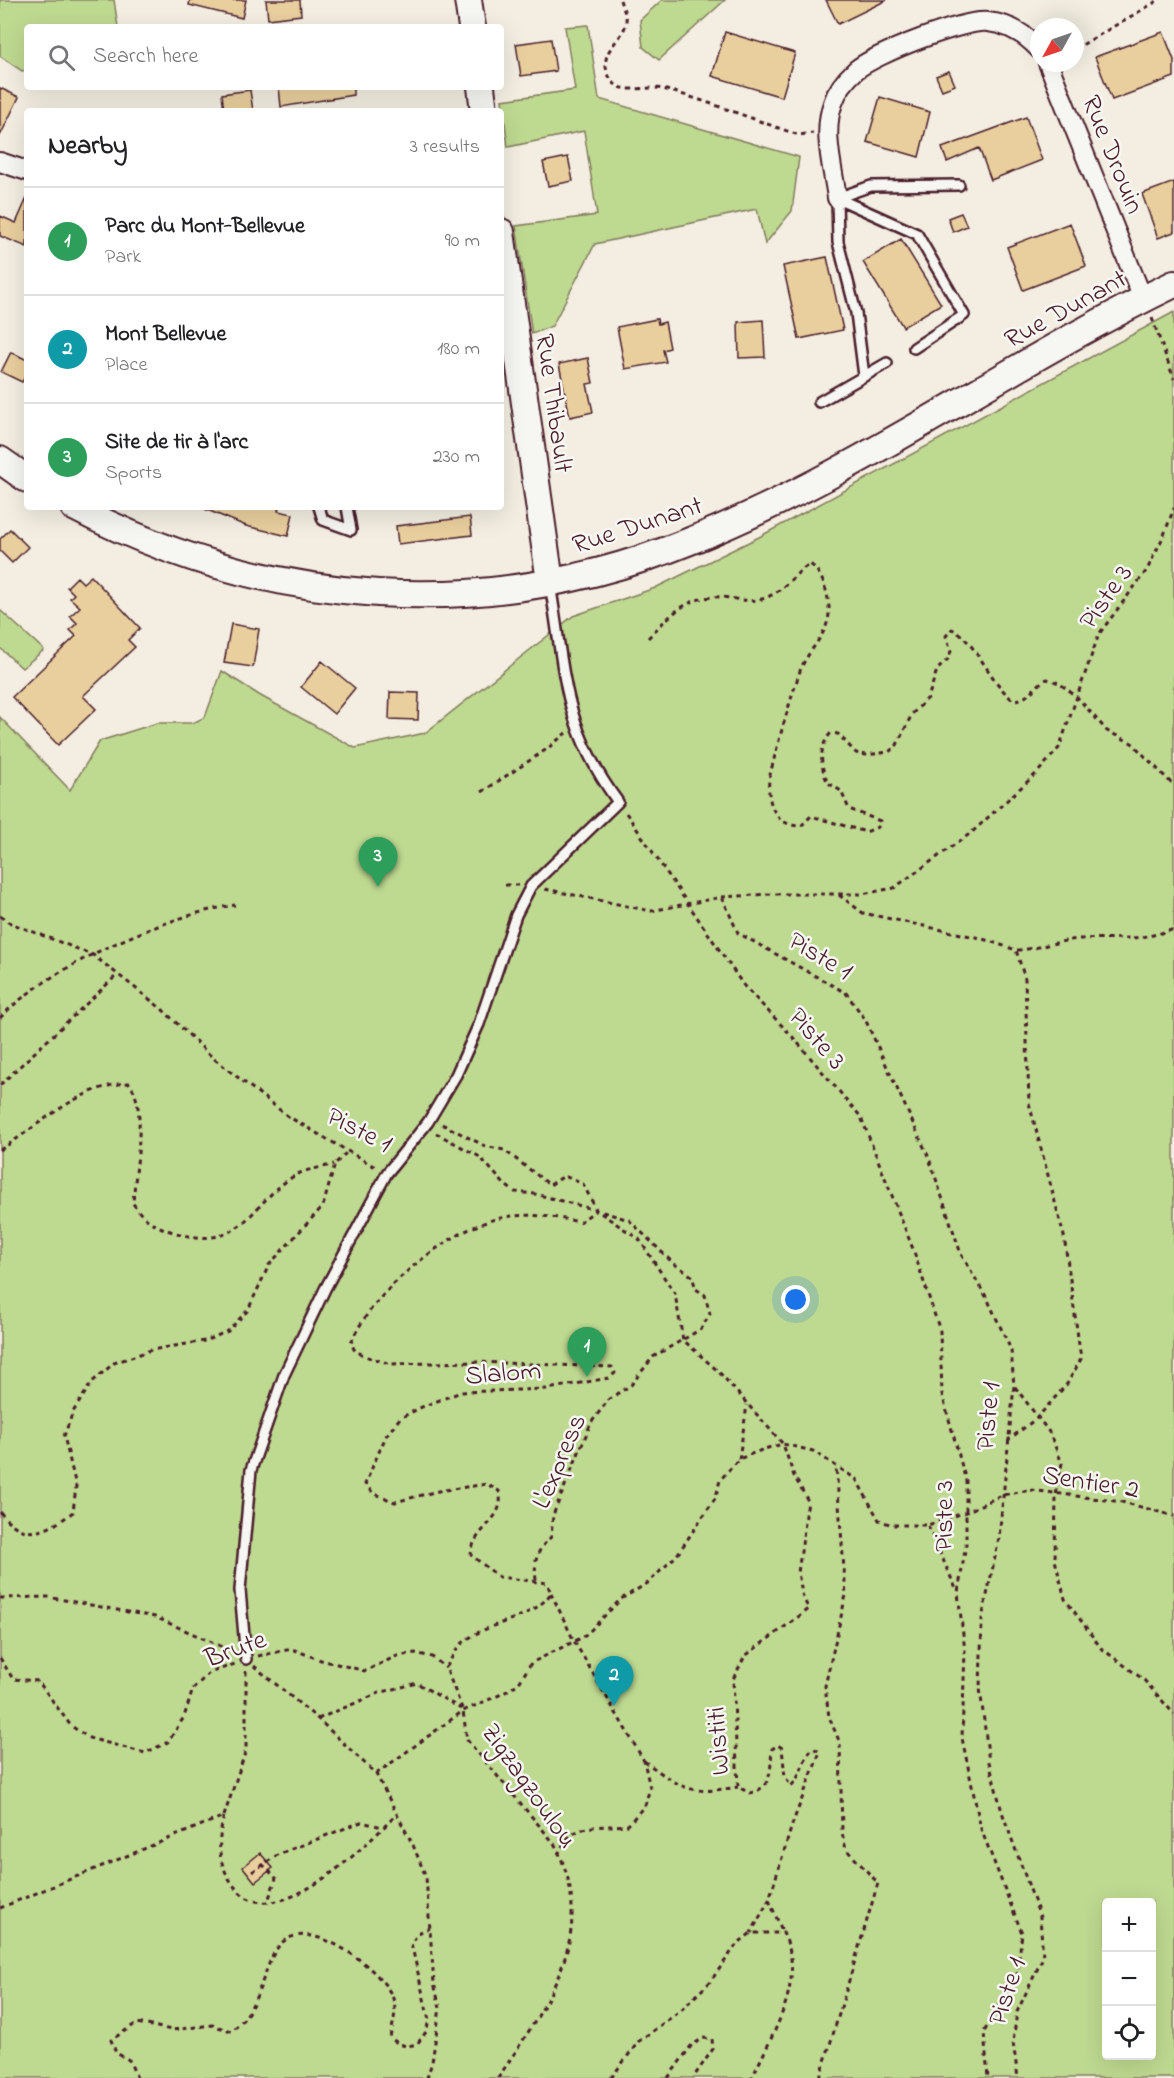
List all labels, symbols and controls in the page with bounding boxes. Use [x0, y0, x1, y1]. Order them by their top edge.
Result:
north arrow [1030, 18, 1084, 72]
search box [24, 24, 504, 90]
icon: search [45, 41, 78, 74]
text: Search here [93, 41, 198, 73]
street label: Rue Drouin [1070, 90, 1153, 220]
text: Nearby [48, 128, 127, 166]
text: 3 results [410, 133, 480, 162]
text: Parc du Mont-Bellevue [105, 211, 305, 243]
text: 1 [64, 227, 71, 256]
text: 90 m [445, 227, 480, 256]
text: Park [105, 243, 141, 272]
street label: Rue Dunant [998, 261, 1135, 360]
text: Mont Bellevue [105, 319, 226, 351]
street label: Rue Thibault [523, 331, 582, 475]
text: 2 [63, 335, 72, 364]
text: 180 m [437, 335, 480, 364]
text: Place [105, 351, 147, 380]
text: Site de tir à l'arc [105, 427, 248, 459]
text: 3 [63, 443, 72, 472]
text: 230 m [433, 443, 480, 472]
text: Sports [105, 459, 162, 488]
street label: Rue Dunant [568, 487, 708, 566]
street label: Piste 3 [1071, 557, 1144, 638]
pin: 3 [358, 838, 398, 887]
street label: Piste 1 [780, 923, 859, 992]
street label: Piste 3 [778, 1000, 854, 1079]
street label: Piste 1 [319, 1098, 399, 1164]
your location [781, 1285, 810, 1314]
pin: 1 [568, 1328, 606, 1377]
street label: Slalom [464, 1352, 542, 1397]
street label: Piste 1 [967, 1380, 1012, 1452]
street label: L'express [523, 1408, 598, 1515]
street label: Sentier 2 [1040, 1457, 1142, 1510]
street label: Piste 3 [926, 1480, 965, 1552]
street label: Brute [199, 1621, 273, 1680]
pin: 2 [594, 1656, 634, 1706]
street label: Wistiti [698, 1705, 741, 1776]
street label: Zigzagzoulou [470, 1716, 586, 1857]
map controls [1102, 1898, 1156, 2060]
button: + [1102, 1898, 1156, 1952]
button: − [1102, 1952, 1156, 2006]
street label: Piste 1 [979, 1953, 1038, 2031]
button: locate [1102, 2006, 1156, 2060]

